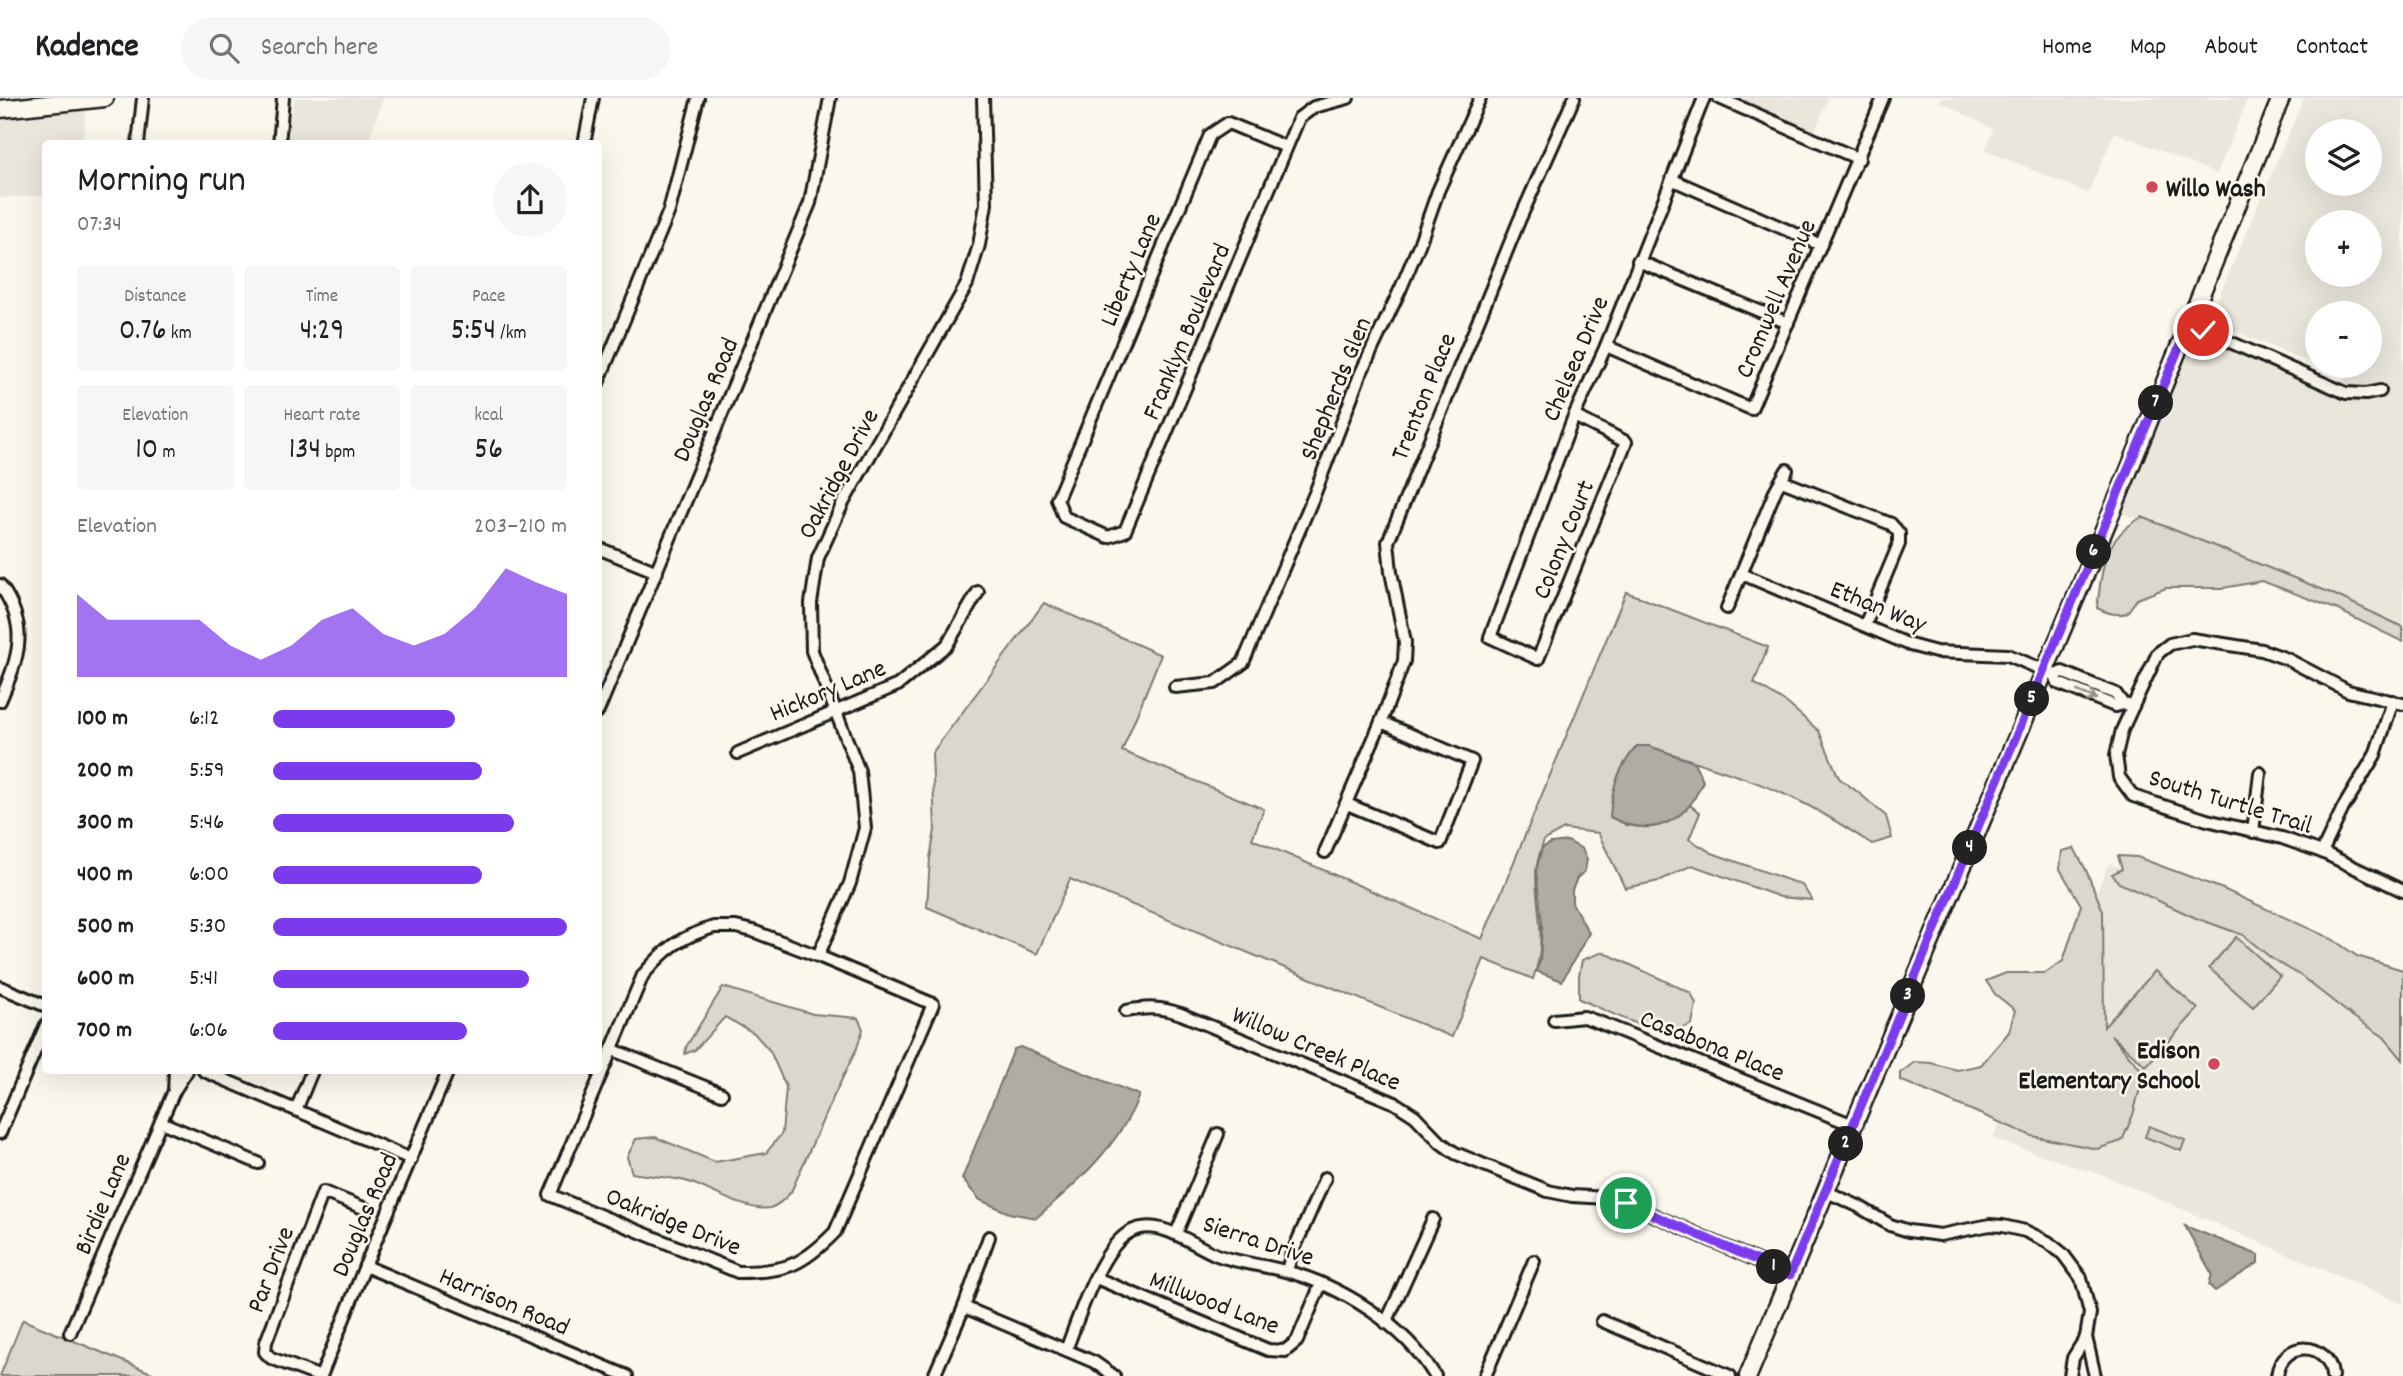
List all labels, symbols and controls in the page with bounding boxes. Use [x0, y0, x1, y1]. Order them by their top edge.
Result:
search box [181, 17, 671, 80]
text: Kadence [35, 25, 139, 72]
icon: search [205, 29, 243, 67]
text: Search here [261, 30, 378, 67]
text: Home [2042, 31, 2092, 65]
text: Map [2130, 31, 2166, 65]
text: About [2204, 31, 2258, 65]
text: Contact [2296, 31, 2368, 65]
map controls [2305, 119, 2382, 378]
button: layers [2305, 119, 2382, 196]
text: Morning run [77, 155, 246, 210]
button: share [493, 163, 567, 237]
place label: Willo Wash [2166, 172, 2266, 209]
marker: Willo Wash [2144, 179, 2160, 195]
street label: Liberty Lane [1092, 208, 1173, 333]
text: 07:34 [77, 209, 122, 242]
button: + [2305, 210, 2382, 287]
street label: Cromwell Avenue [1727, 214, 1827, 385]
street label: Franklyn Boulevard [1134, 238, 1242, 426]
text: Distance [124, 284, 186, 311]
text: Time [306, 284, 338, 311]
text: Pace [472, 284, 505, 311]
street label: Chelsea Drive [1534, 291, 1620, 428]
pin [2173, 300, 2233, 360]
button: − [2305, 301, 2382, 378]
text: 0.76 [119, 311, 166, 354]
text: 4:29 [300, 311, 344, 354]
text: 5:54 [451, 311, 496, 354]
icon: check [2184, 311, 2222, 349]
street label: Shepherds Glen [1292, 312, 1383, 467]
text: km [166, 321, 192, 348]
text: /km [496, 321, 527, 348]
street label: Trenton Place [1383, 328, 1468, 467]
street label: Douglas Road [665, 333, 750, 468]
pin: 7 [2138, 386, 2174, 420]
text: 7 [2152, 389, 2159, 416]
text: Elevation [122, 403, 188, 430]
text: Heart rate [284, 403, 360, 430]
text: kcal [474, 403, 503, 430]
street label: Oakridge Drive [790, 403, 890, 547]
text: 10 [135, 430, 158, 473]
text: 134 [289, 430, 321, 473]
text: 56 [474, 430, 503, 473]
text: m [158, 440, 175, 467]
text: bpm [321, 440, 355, 467]
street label: Colony Court [1525, 475, 1606, 605]
text: Elevation [77, 511, 157, 544]
text: 203–210 m [474, 511, 567, 544]
pin: 6 [2076, 534, 2112, 570]
text: 6 [2089, 538, 2098, 565]
street label: Ethan Way [1824, 572, 1932, 645]
street label: Hickory Lane [764, 651, 892, 733]
pin: 5 [2014, 682, 2050, 716]
text: 5 [2027, 685, 2036, 712]
one-way arrow [2075, 689, 2097, 702]
text: 100 m [77, 703, 128, 736]
text: 6:12 [189, 703, 219, 736]
text: 200 m [77, 755, 133, 788]
text: 5:59 [189, 755, 225, 788]
street label: South Turtle Trail [2144, 761, 2316, 846]
text: 300 m [77, 807, 133, 840]
text: 5:46 [189, 807, 224, 840]
pin: 4 [1952, 830, 1988, 866]
text: 4 [1966, 834, 1973, 861]
text: 400 m [77, 859, 133, 892]
text: 6:00 [189, 859, 229, 892]
text: 500 m [77, 911, 134, 944]
text: 5:30 [189, 911, 226, 944]
text: 600 m [77, 963, 134, 996]
text: 5:41 [189, 963, 218, 996]
pin: 3 [1890, 978, 1926, 1014]
text: 3 [1903, 982, 1912, 1009]
street label: Willow Creek Place [1225, 998, 1406, 1102]
street label: Casabona Place [1634, 1001, 1790, 1093]
text: 700 m [77, 1015, 132, 1048]
text: 6:06 [189, 1015, 228, 1048]
place label: Edison Elementary School [2018, 1034, 2201, 1101]
marker: Edison Elementary School [2206, 1056, 2222, 1072]
pin: 2 [1828, 1126, 1864, 1162]
text: 2 [1841, 1130, 1850, 1157]
street label: Birdie Lane [66, 1148, 142, 1261]
street label: Douglas Road [324, 1148, 409, 1283]
pin [1596, 1173, 1656, 1233]
street label: Oakridge Drive [599, 1179, 746, 1267]
icon: arrive [1607, 1184, 1645, 1222]
street label: Sierra Drive [1197, 1207, 1318, 1278]
street label: Par Drive [239, 1222, 306, 1319]
pin: 1 [1756, 1250, 1792, 1284]
text: 1 [1771, 1253, 1776, 1280]
street label: Harrison Road [433, 1259, 575, 1347]
street label: Millwood Lane [1143, 1263, 1284, 1346]

